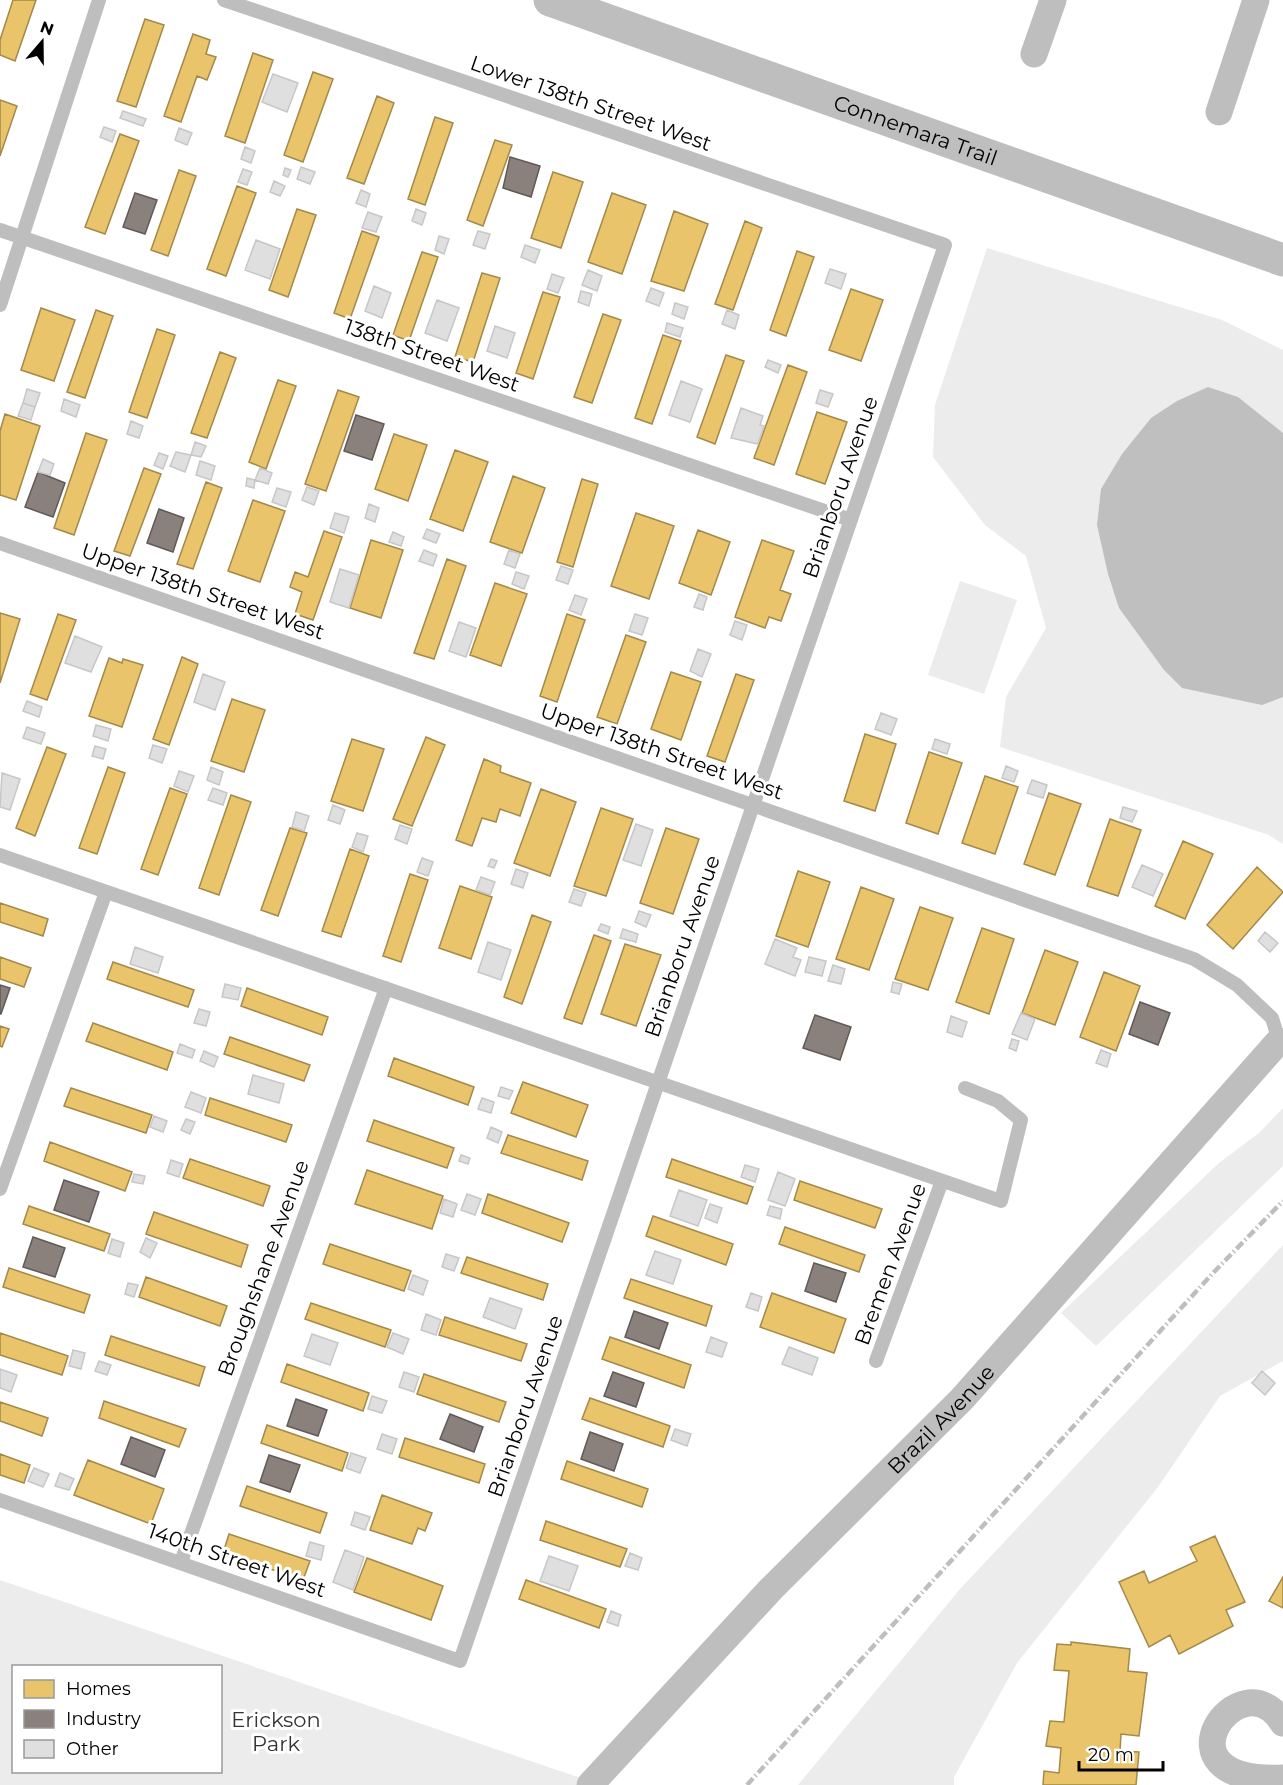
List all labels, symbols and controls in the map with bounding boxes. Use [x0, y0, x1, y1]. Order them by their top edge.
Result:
north arrow [12, 12, 72, 72]
text: N [38, 17, 56, 40]
street label: Lower 138th Street West [467, 50, 715, 156]
street label: Connemara Trail [830, 89, 1001, 170]
street label: 138th Street West [341, 313, 523, 397]
street label: Brianboru Avenue [797, 393, 883, 581]
street label: Upper 138th Street West [78, 538, 328, 644]
street label: Upper 138th Street West [537, 698, 787, 804]
street label: Brianboru Avenue [639, 852, 725, 1040]
street label: Broughshane Avenue [212, 1156, 314, 1380]
street label: Bremen Avenue [849, 1180, 931, 1348]
street label: Brianboru Avenue [482, 1312, 568, 1500]
street label: Brazil Avenue [882, 1359, 999, 1479]
street label: 140th Street West [145, 1518, 329, 1602]
legend [12, 1665, 222, 1773]
text: Homes [66, 1678, 131, 1700]
park label: Erickson Park [231, 1707, 321, 1756]
text: Industry [66, 1708, 141, 1730]
scale bar [1079, 1734, 1163, 1772]
text: Other [66, 1738, 119, 1760]
text: 20 m [1088, 1744, 1134, 1766]

